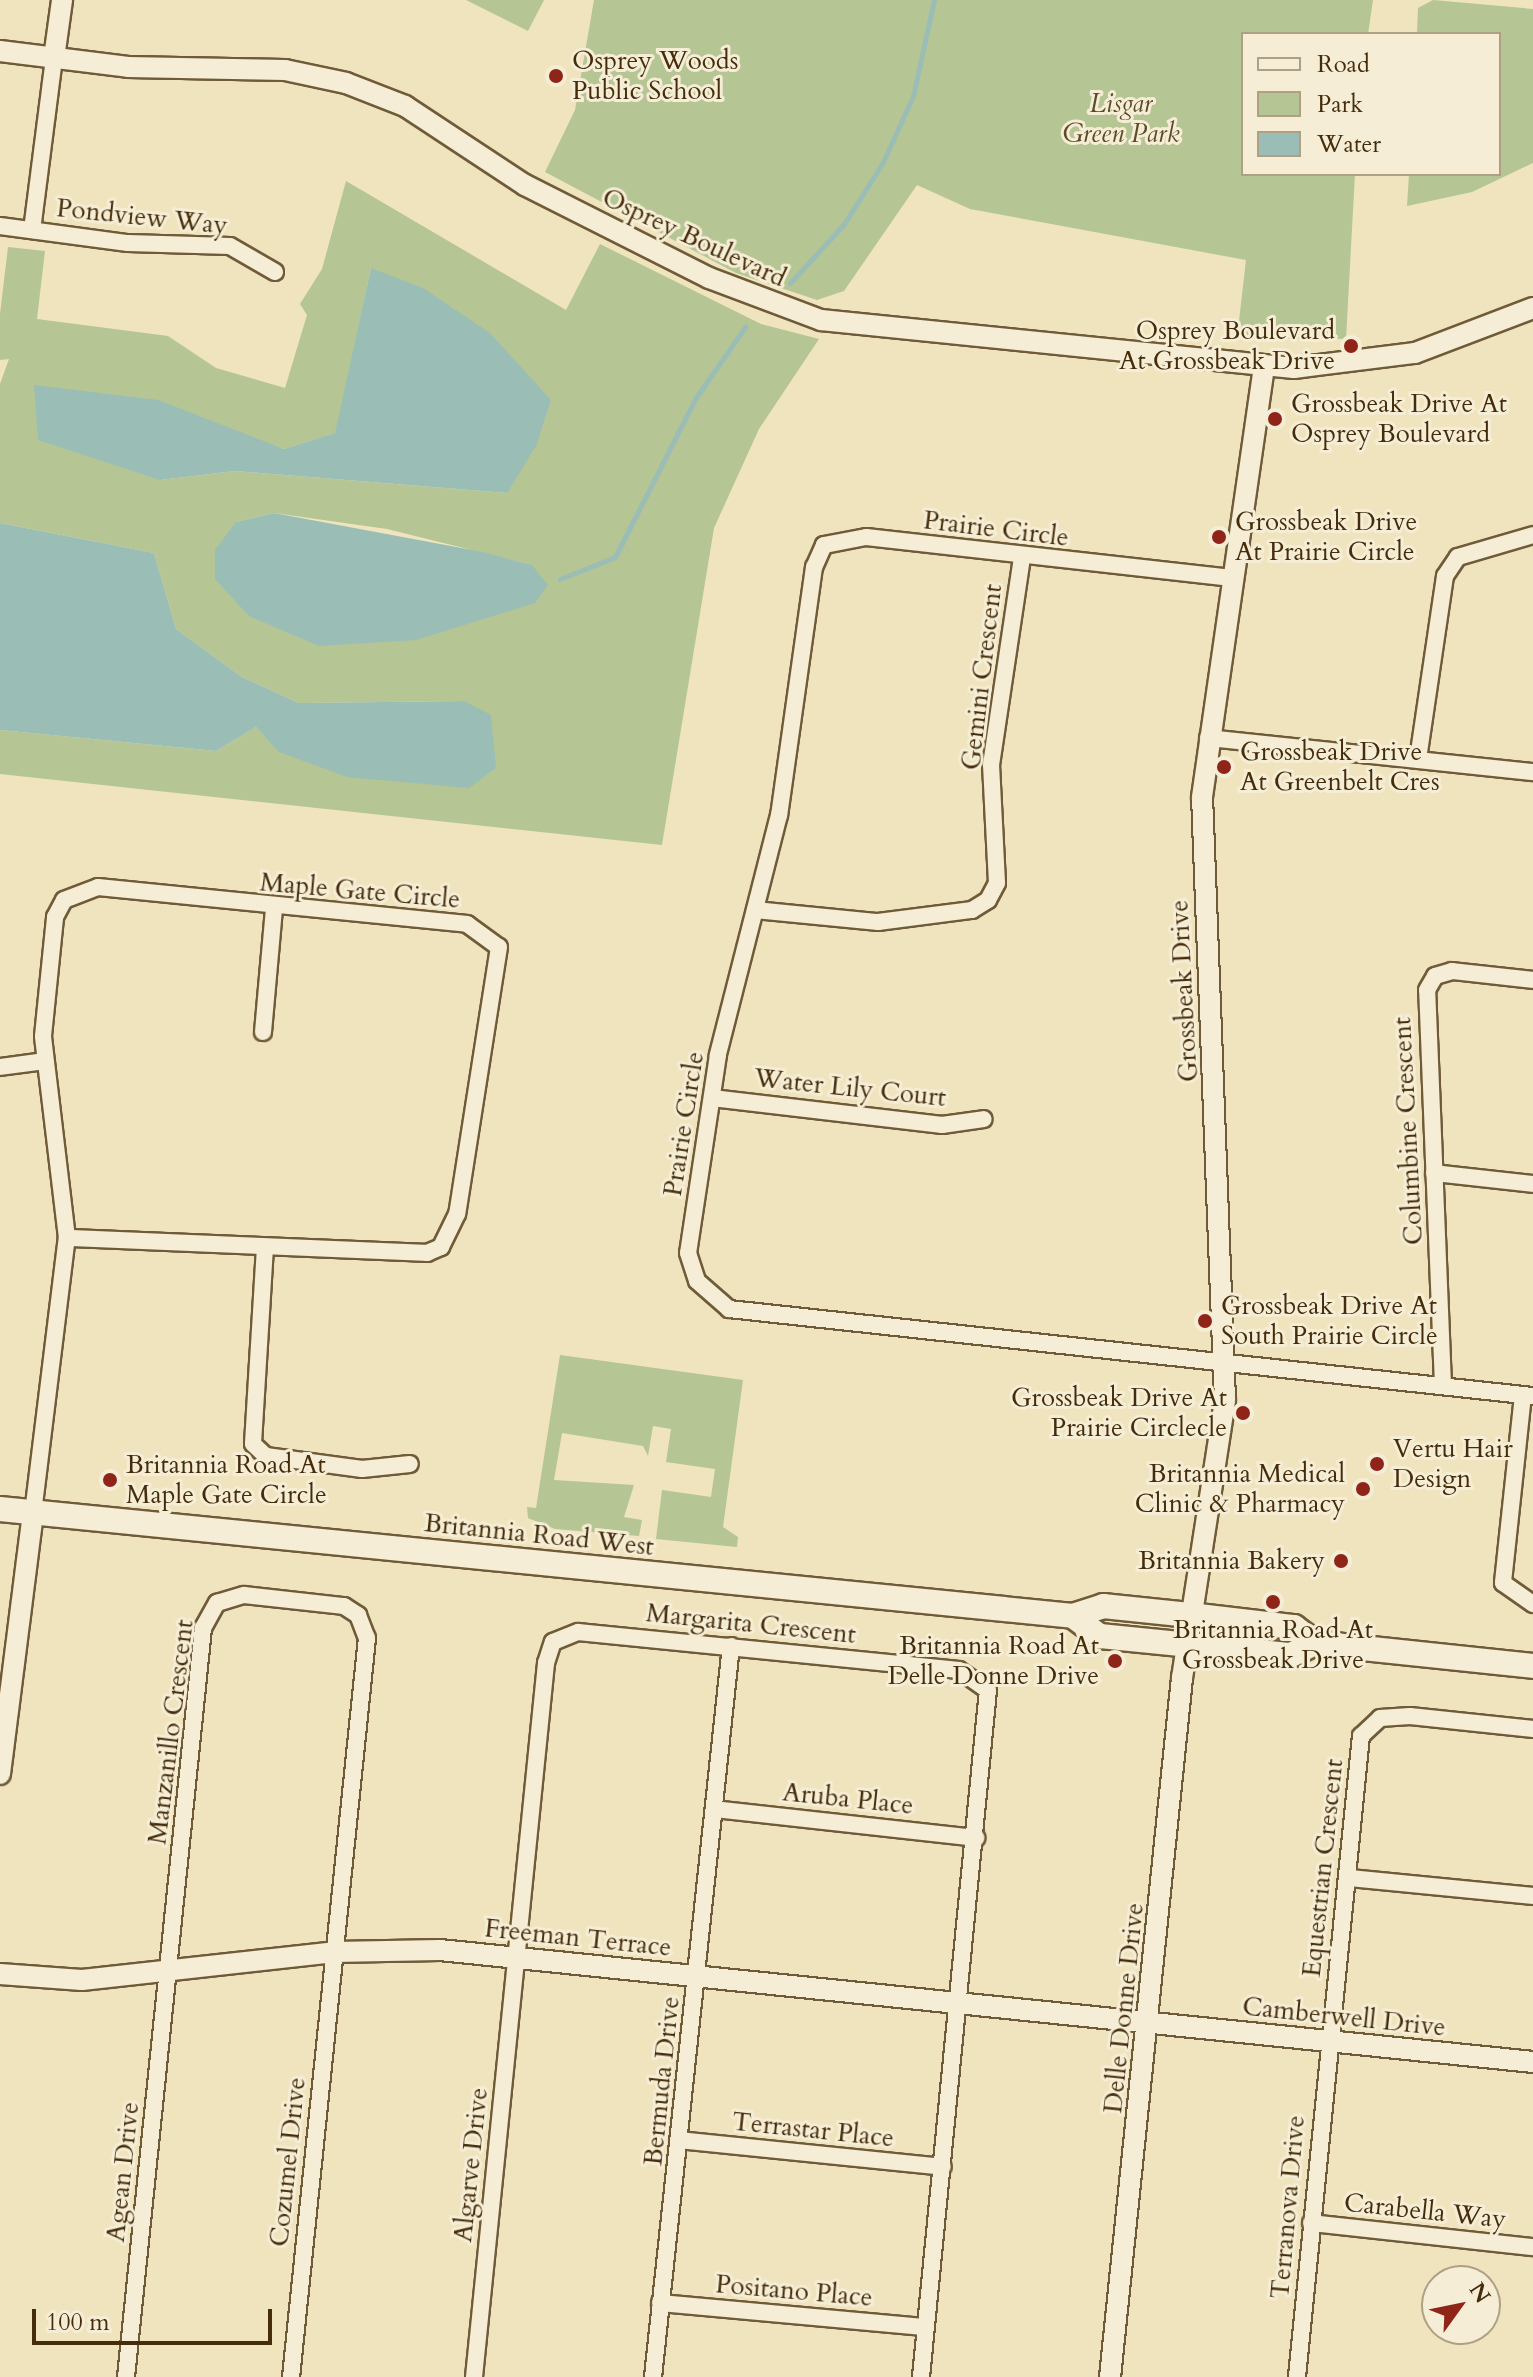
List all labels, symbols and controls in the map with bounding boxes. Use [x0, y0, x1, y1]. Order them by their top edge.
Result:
legend [1241, 32, 1501, 176]
place label: Osprey Woods Public School [572, 45, 738, 106]
text: Road [1317, 48, 1370, 81]
marker: Osprey Woods Public School [547, 67, 565, 85]
park label: Lisgar Green Park [1062, 88, 1180, 150]
text: Park [1317, 88, 1363, 121]
text: Water [1317, 128, 1381, 161]
street label: Osprey Boulevard [597, 182, 791, 294]
street label: Pondview Way [55, 193, 229, 241]
place label: Osprey Boulevard At Grossbeak Drive [1119, 315, 1335, 376]
marker: Osprey Boulevard At Grossbeak Drive [1342, 337, 1360, 355]
place label: Grossbeak Drive At Osprey Boulevard [1291, 388, 1507, 450]
marker: Grossbeak Drive At Osprey Boulevard [1266, 410, 1284, 428]
street label: Prairie Circle [922, 505, 1070, 553]
place label: Grossbeak Drive At Prairie Circle [1235, 506, 1417, 568]
marker: Grossbeak Drive At Prairie Circle [1210, 528, 1228, 546]
street label: Gemini Crescent [955, 582, 1009, 772]
place label: Grossbeak Drive At Greenbelt Cres [1240, 736, 1440, 798]
marker: Grossbeak Drive At Greenbelt Cres [1215, 758, 1233, 776]
street label: Maple Gate Circle [259, 867, 461, 915]
street label: Grossbeak Drive [1164, 899, 1204, 1083]
street label: Columbine Crescent [1386, 1016, 1430, 1246]
street label: Prairie Circle [657, 1049, 711, 1199]
street label: Water Lily Court [753, 1062, 947, 1114]
place label: Grossbeak Drive At South Prairie Circle [1221, 1290, 1438, 1352]
marker: Grossbeak Drive At South Prairie Circle [1196, 1312, 1214, 1330]
place label: Grossbeak Drive At Prairie Circlecle [1011, 1382, 1227, 1444]
marker: Grossbeak Drive At Prairie Circlecle [1234, 1404, 1252, 1422]
place label: Vertu Hair Design [1393, 1433, 1513, 1494]
place label: Britannia Road At Maple Gate Circle [126, 1449, 327, 1510]
marker: Vertu Hair Design [1368, 1455, 1386, 1473]
place label: Britannia Medical Clinic & Pharmacy [1135, 1458, 1345, 1520]
marker: Britannia Road At Maple Gate Circle [101, 1471, 119, 1489]
marker: Britannia Medical Clinic & Pharmacy [1352, 1478, 1374, 1500]
street label: Britannia Road West [423, 1507, 655, 1563]
place label: Britannia Bakery [1138, 1545, 1325, 1577]
marker: Britannia Bakery [1332, 1552, 1350, 1570]
marker: Britannia Road At Grossbeak Drive [1264, 1593, 1282, 1611]
street label: Margarita Crescent [645, 1597, 857, 1651]
place label: Britannia Road At Grossbeak Drive [1173, 1614, 1373, 1676]
street label: Manzanillo Crescent [142, 1618, 200, 1846]
place label: Britannia Road At Delle Donne Drive [888, 1630, 1099, 1692]
marker: Britannia Road At Delle Donne Drive [1106, 1652, 1124, 1670]
street label: Equestrian Crescent [1296, 1757, 1350, 1979]
street label: Aruba Place [781, 1777, 915, 1821]
street label: Delle Donne Drive [1097, 1901, 1151, 2115]
street label: Freeman Terrace [483, 1913, 673, 1963]
street label: Camberwell Drive [1241, 1991, 1447, 2043]
street label: Bermuda Drive [638, 1995, 686, 2167]
street label: Cozumel Drive [264, 2076, 312, 2248]
street label: Algarve Drive [447, 2086, 495, 2244]
street label: Agean Drive [100, 2100, 146, 2244]
street label: Terrastar Place [731, 2106, 895, 2154]
street label: Terranova Drive [1264, 2114, 1312, 2300]
street label: Carabella Way [1342, 2187, 1508, 2235]
north arrow [1421, 2265, 1501, 2345]
street label: Positano Place [714, 2269, 874, 2313]
text: N [1462, 2277, 1497, 2309]
scale bar [36, 2293, 276, 2343]
text: 100 m [46, 2306, 110, 2339]

